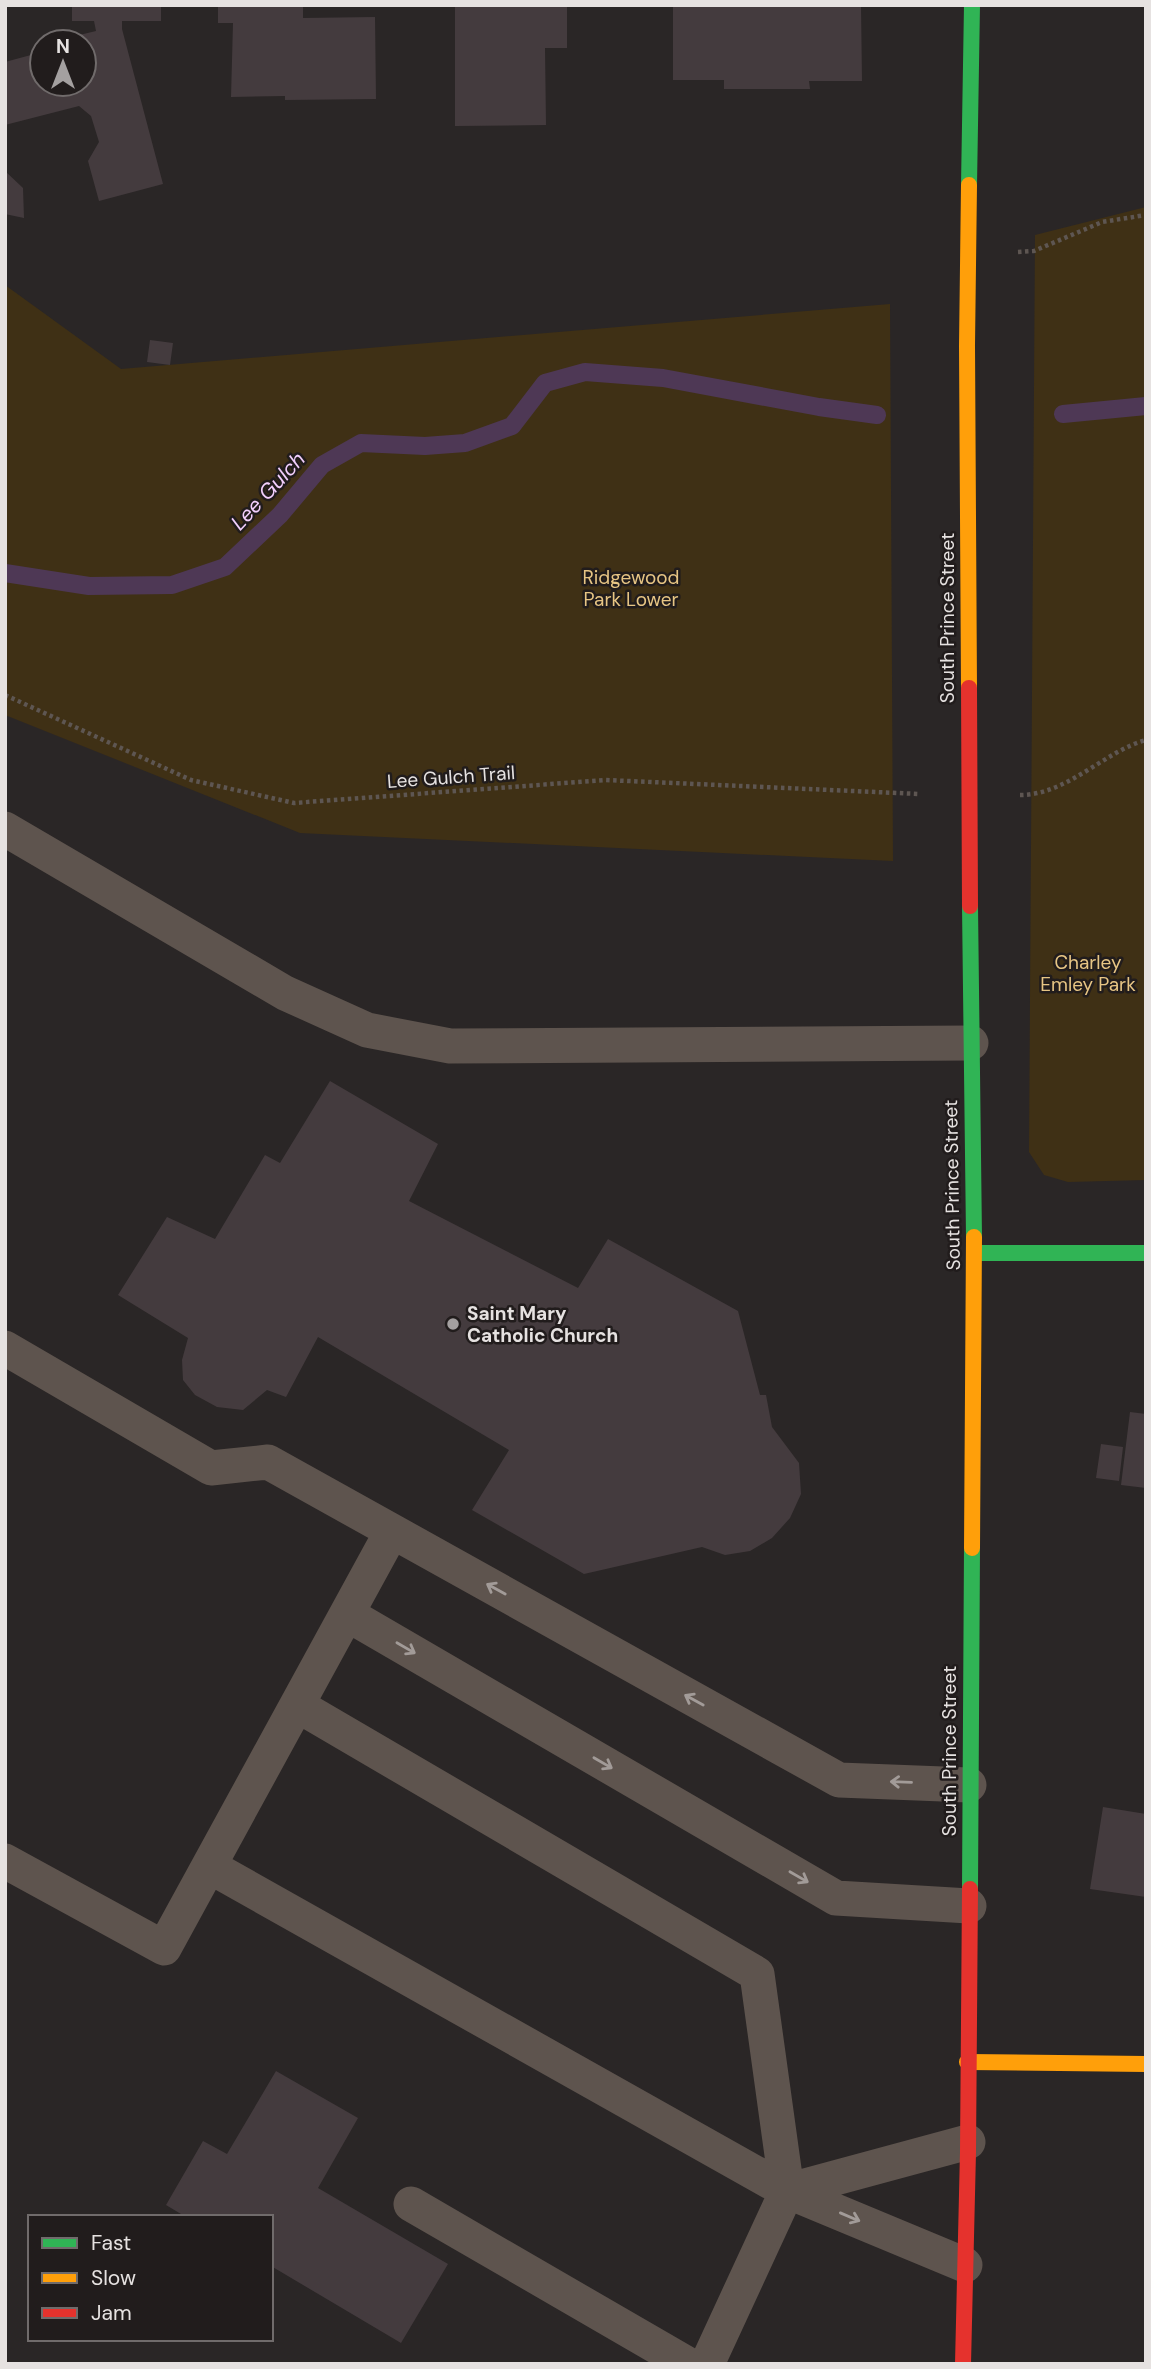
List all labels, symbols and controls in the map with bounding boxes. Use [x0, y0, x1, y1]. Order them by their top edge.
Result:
north arrow [28, 28, 98, 98]
text: N [56, 34, 70, 59]
water label: Lee Gulch [225, 446, 311, 536]
street label: South Prince Street [935, 533, 960, 703]
park label: Ridgewood Park Lower [583, 565, 679, 612]
street label: Lee Gulch Trail [386, 760, 516, 794]
park label: Charley Emley Park [1040, 950, 1136, 997]
street label: South Prince Street [938, 1099, 966, 1271]
place label: Saint Mary Catholic Church [467, 1301, 618, 1348]
marker: Saint Mary Catholic Church [445, 1316, 461, 1332]
one-way arrow [486, 1582, 506, 1596]
one-way arrow [395, 1642, 416, 1655]
street label: South Prince Street [937, 1666, 962, 1836]
one-way arrow [685, 1693, 705, 1707]
one-way arrow [592, 1756, 612, 1770]
one-way arrow [890, 1776, 913, 1789]
one-way arrow [789, 1870, 809, 1884]
one-way arrow [838, 2212, 860, 2225]
legend [28, 2215, 273, 2341]
text: Fast [91, 2229, 131, 2257]
text: Slow [91, 2264, 136, 2292]
text: Jam [91, 2299, 132, 2327]

